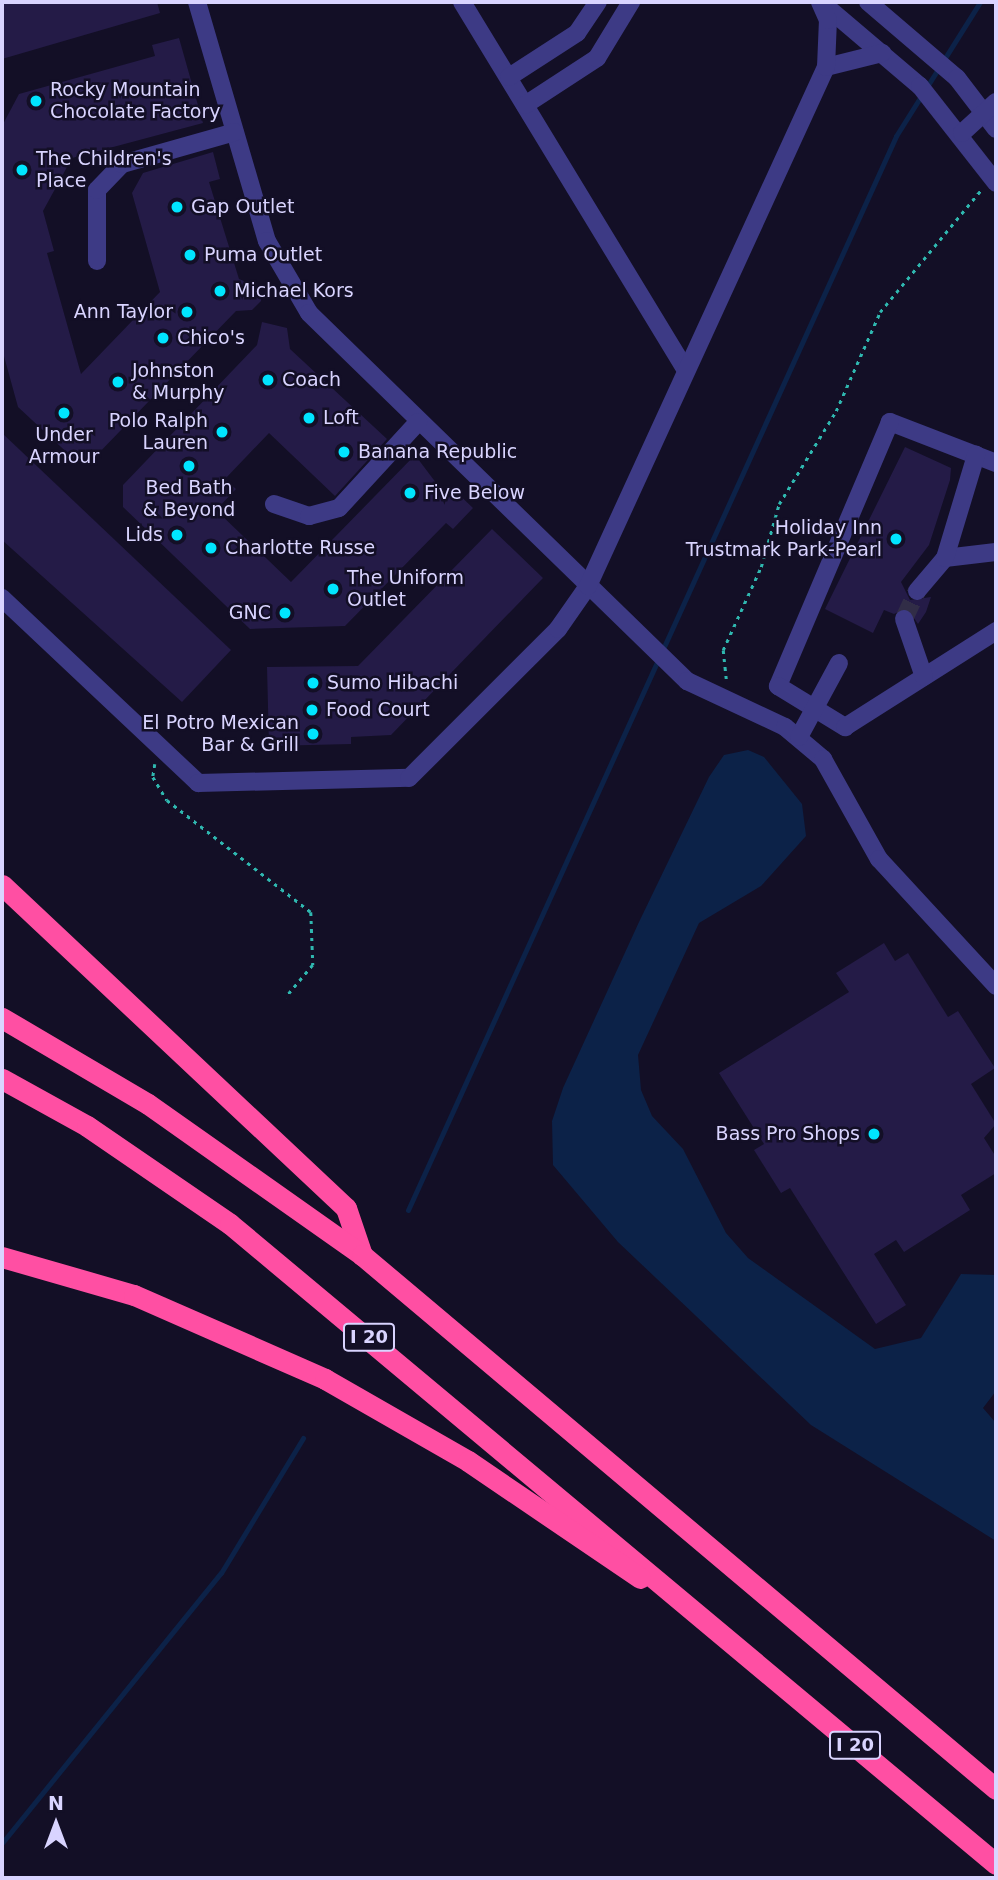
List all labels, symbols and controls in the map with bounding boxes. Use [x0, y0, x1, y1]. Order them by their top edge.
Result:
place label: Rocky Mountain Chocolate Factory [50, 79, 221, 123]
marker: Rocky Mountain Chocolate Factory [28, 93, 44, 109]
place label: The Children's Place [36, 148, 172, 192]
marker: The Children's Place [14, 162, 30, 178]
place label: Gap Outlet [191, 196, 294, 218]
marker: Gap Outlet [169, 199, 185, 215]
place label: Puma Outlet [204, 244, 322, 266]
marker: Puma Outlet [182, 247, 198, 263]
place label: Michael Kors [234, 280, 354, 302]
marker: Michael Kors [212, 283, 228, 299]
place label: Ann Taylor [74, 301, 173, 323]
marker: Ann Taylor [179, 304, 195, 320]
place label: Chico's [177, 327, 245, 349]
marker: Chico's [155, 330, 171, 346]
place label: Johnston & Murphy [132, 360, 224, 404]
place label: Coach [282, 369, 341, 391]
marker: Coach [260, 372, 276, 388]
marker: Johnston & Murphy [110, 374, 126, 390]
marker: Under Armour [56, 405, 72, 421]
place label: Loft [323, 407, 359, 429]
place label: Polo Ralph Lauren [109, 410, 208, 454]
marker: Loft [301, 410, 317, 426]
place label: Under Armour [29, 424, 99, 468]
marker: Polo Ralph Lauren [214, 424, 230, 440]
place label: Banana Republic [358, 441, 517, 463]
marker: Banana Republic [336, 444, 352, 460]
marker: Bed Bath & Beyond [181, 458, 197, 474]
place label: Bed Bath & Beyond [143, 477, 235, 521]
place label: Five Below [424, 482, 525, 504]
marker: Five Below [402, 485, 418, 501]
place label: Holiday Inn Trustmark Park-Pearl [686, 517, 882, 561]
place label: Lids [125, 524, 163, 546]
marker: Lids [169, 527, 185, 543]
marker: Holiday Inn Trustmark Park-Pearl [888, 531, 904, 547]
place label: Charlotte Russe [225, 537, 375, 559]
marker: Charlotte Russe [203, 540, 219, 556]
place label: The Uniform Outlet [347, 567, 464, 611]
marker: The Uniform Outlet [325, 581, 341, 597]
place label: GNC [229, 602, 271, 624]
marker: GNC [277, 605, 293, 621]
place label: Sumo Hibachi [327, 672, 458, 694]
marker: Sumo Hibachi [305, 675, 321, 691]
place label: Food Court [326, 699, 430, 721]
marker: Food Court [304, 702, 320, 718]
place label: El Potro Mexican Bar & Grill [142, 712, 299, 756]
marker: El Potro Mexican Bar & Grill [305, 726, 321, 742]
place label: Bass Pro Shops [716, 1123, 860, 1145]
marker: Bass Pro Shops [866, 1126, 882, 1142]
road number: I 20 [343, 1322, 395, 1352]
road number: I 20 [829, 1730, 881, 1760]
north arrow [21, 1789, 91, 1859]
text: N [48, 1792, 64, 1814]

